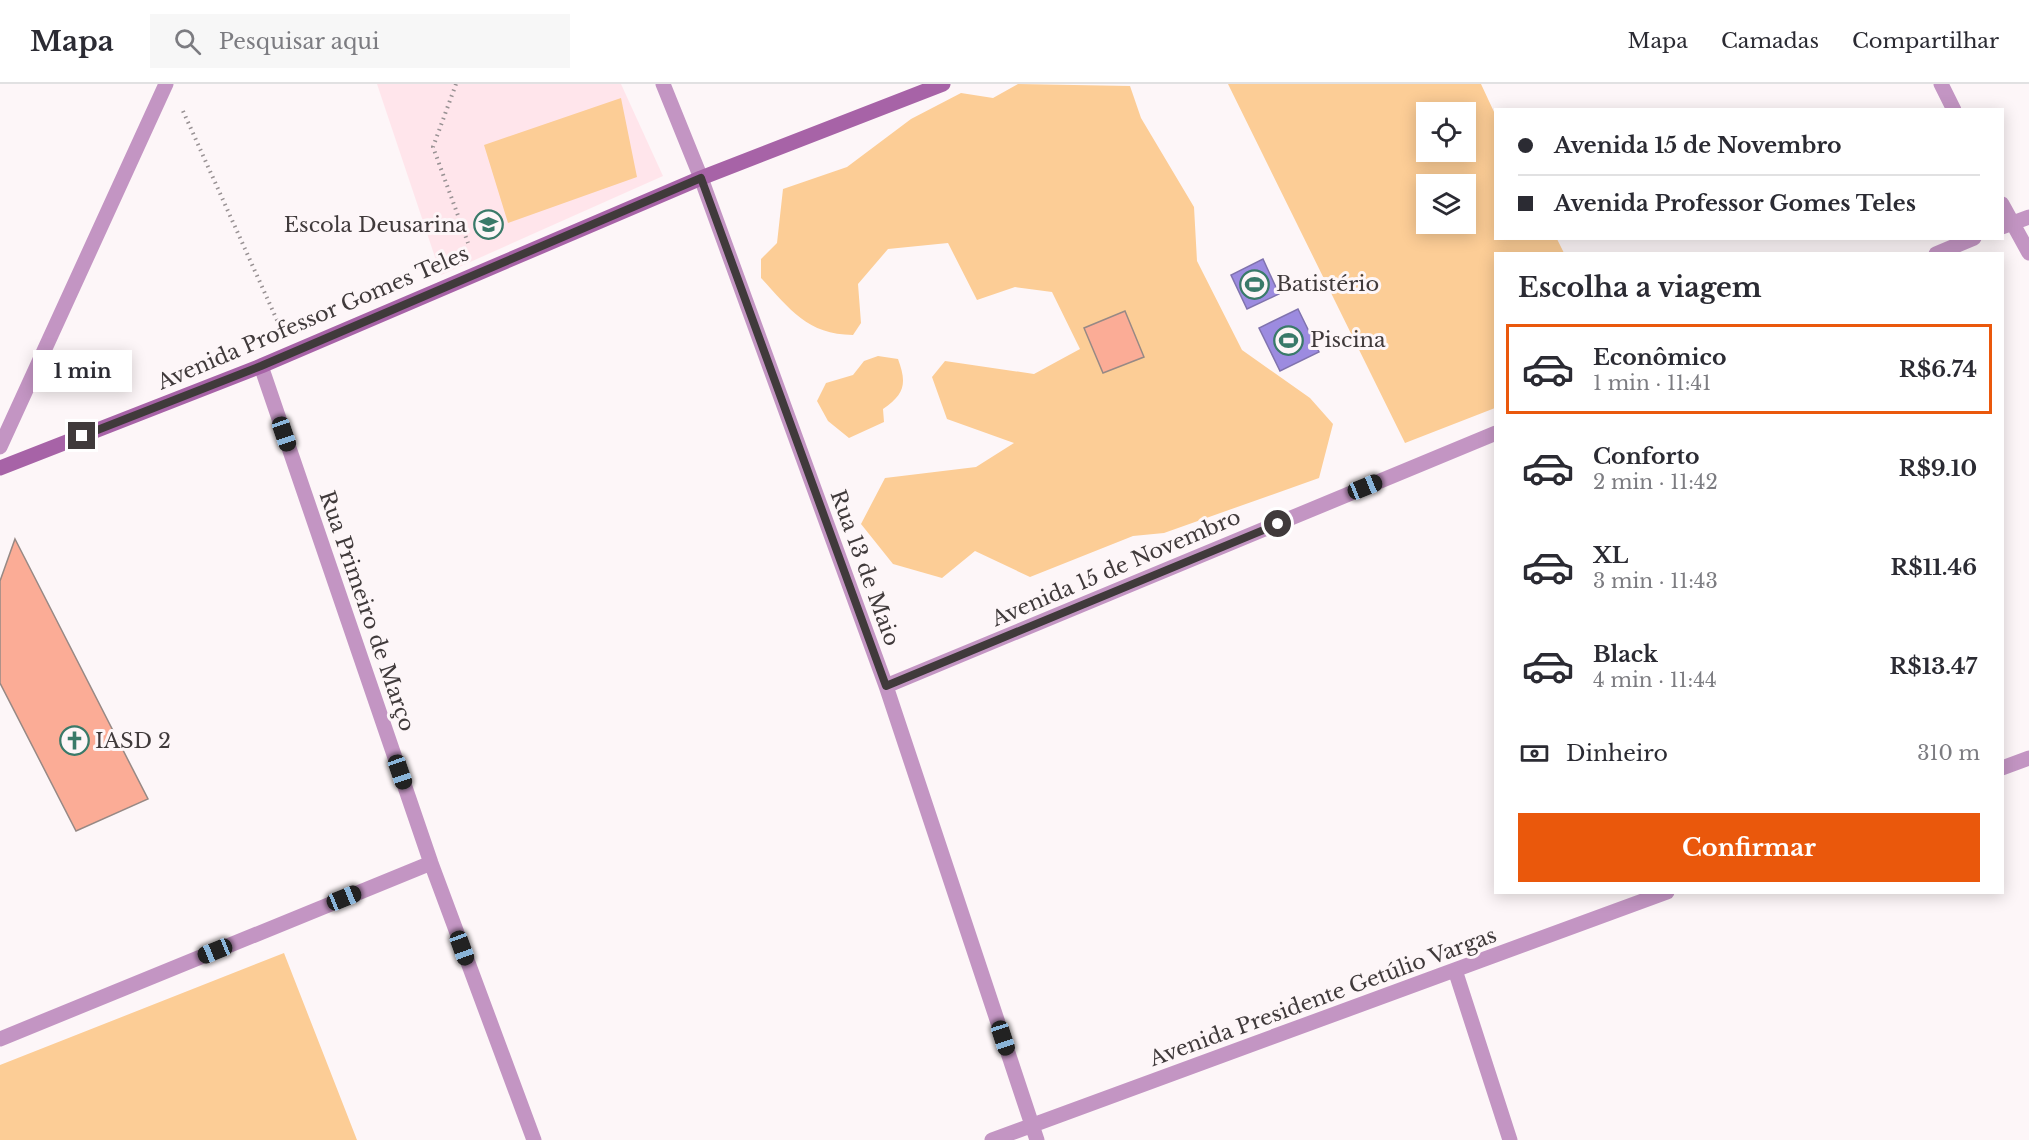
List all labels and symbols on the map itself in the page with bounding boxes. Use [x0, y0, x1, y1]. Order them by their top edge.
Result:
school or university icon: Escola Deusarina [472, 209, 504, 241]
place label: Escola Deusarina [284, 212, 467, 238]
street label: Avenida Professor Gomes Teles [152, 240, 473, 396]
sports icon: Batistério [1239, 268, 1271, 300]
place label: Batistério [1276, 271, 1379, 297]
sports icon: Piscina [1273, 324, 1305, 356]
place label: Piscina [1310, 327, 1386, 353]
callout: 1 min [32, 349, 132, 391]
car [270, 414, 298, 454]
route end [68, 422, 95, 449]
car [1345, 472, 1385, 502]
street label: Rua 13 de Maio [825, 486, 905, 650]
street label: Rua Primeiro de Março [314, 487, 420, 735]
street label: Avenida 15 de Novembro [987, 504, 1244, 633]
route start [1264, 510, 1291, 537]
church icon: IASD 2 [58, 725, 90, 757]
place label: IASD 2 [95, 728, 171, 754]
car [386, 752, 414, 792]
car [324, 883, 364, 913]
street label: Avenida Presidente Getúlio Vargas [1145, 922, 1500, 1072]
car [447, 928, 477, 968]
car [195, 936, 235, 966]
car [989, 1018, 1017, 1058]

